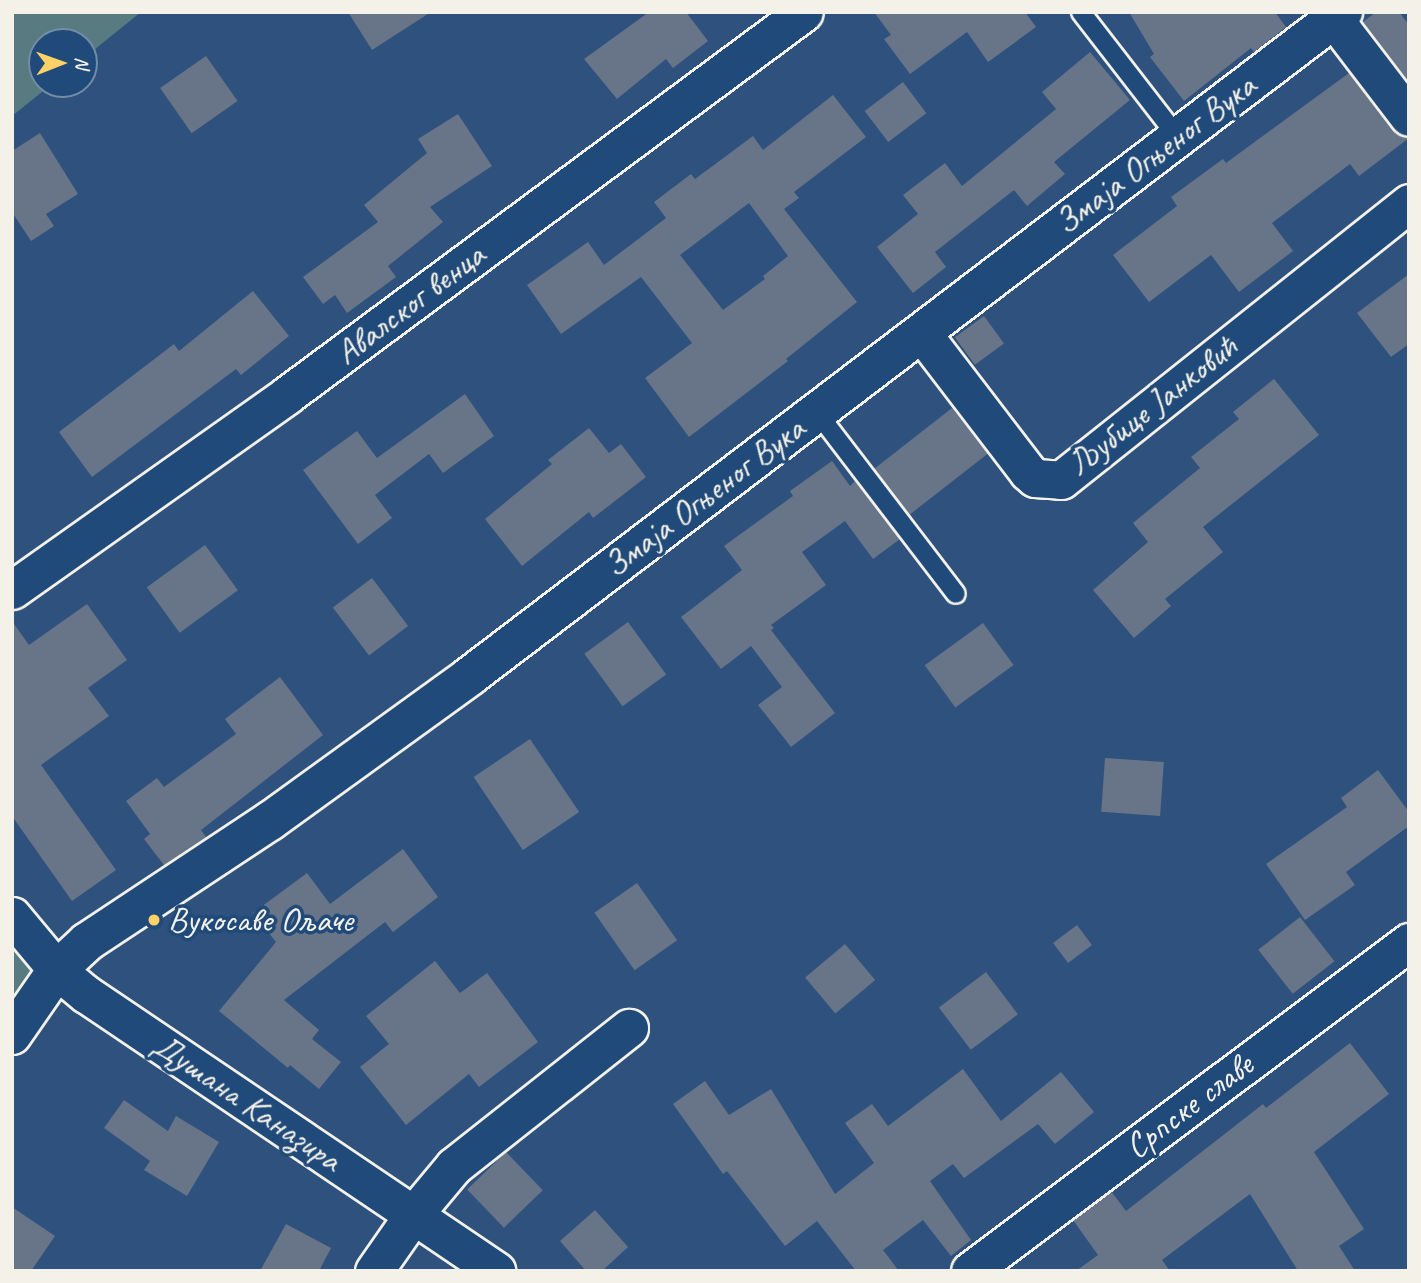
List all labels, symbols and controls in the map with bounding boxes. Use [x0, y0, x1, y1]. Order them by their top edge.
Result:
north arrow [28, 28, 98, 98]
text: N [70, 57, 94, 69]
street label: Змаја Огњеног Вука [1046, 65, 1264, 243]
street label: Авалског венца [327, 235, 493, 373]
street label: Љубице Јанковић [1058, 326, 1246, 486]
street label: Змаја Огњеног Вука [595, 408, 813, 586]
place label: Вукосаве Ољаче [168, 899, 353, 941]
marker: Вукосаве Ољаче [146, 912, 162, 928]
street label: Душана Каназира [144, 1023, 350, 1181]
street label: Српске славе [1116, 1044, 1262, 1168]

